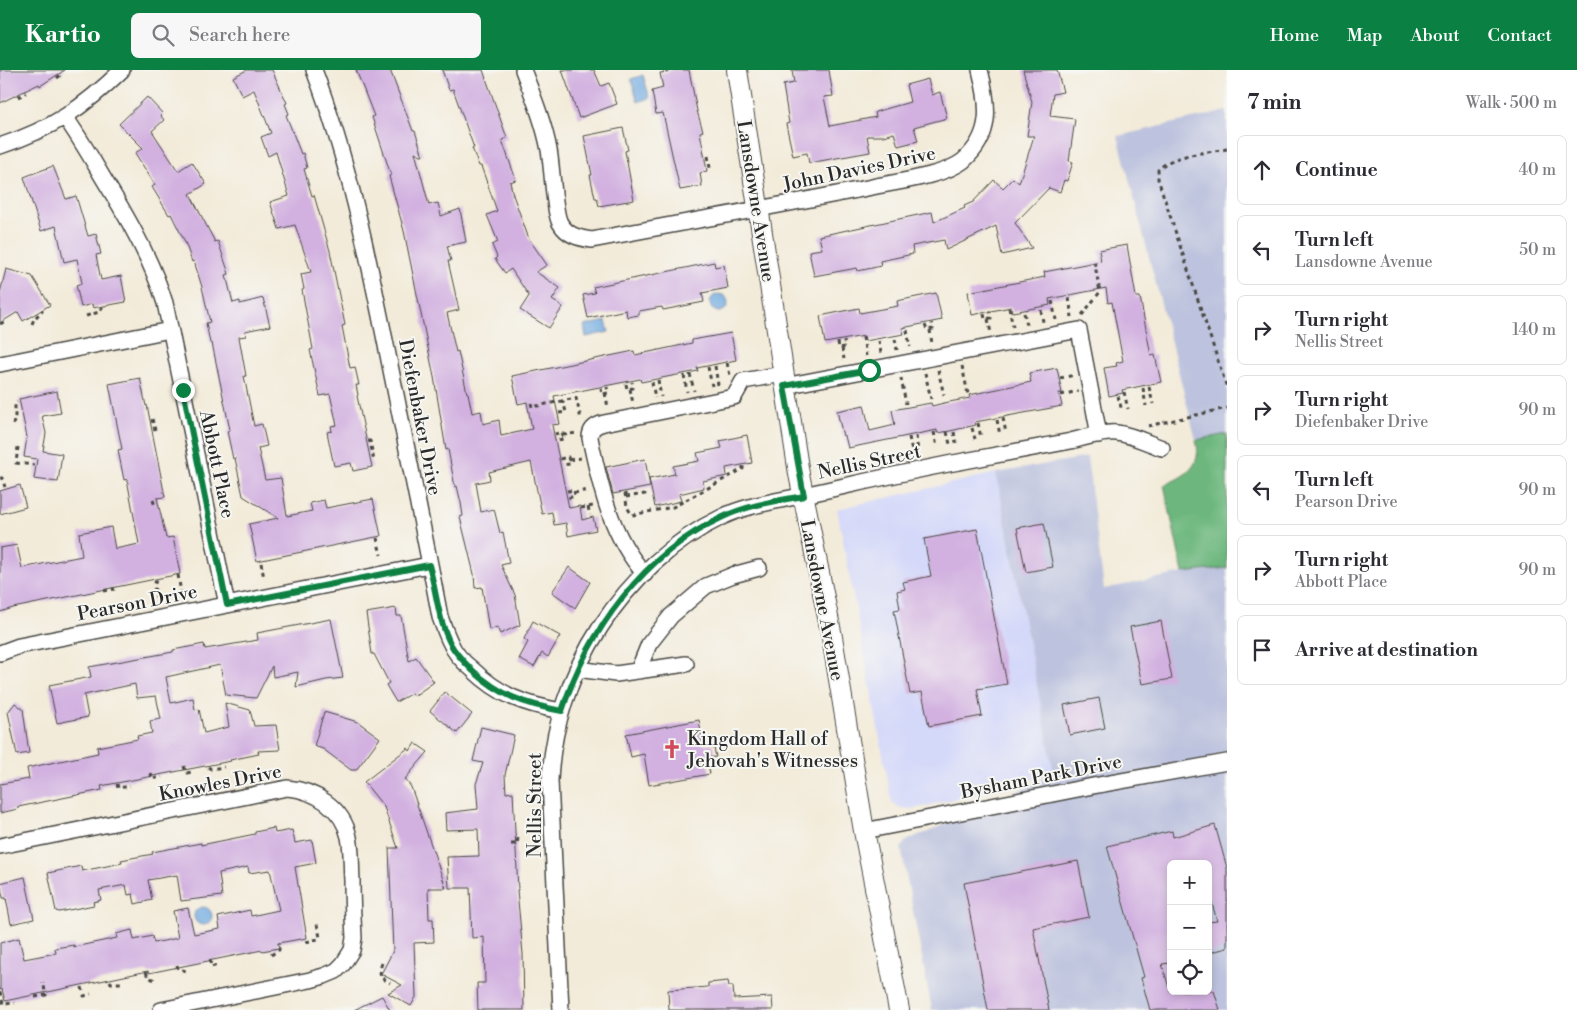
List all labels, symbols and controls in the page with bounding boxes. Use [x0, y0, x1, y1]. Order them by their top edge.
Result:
search box [131, 13, 481, 58]
text: Kartio [25, 20, 101, 50]
icon: search [149, 21, 177, 49]
text: Search here [189, 23, 290, 47]
text: Home [1270, 24, 1319, 47]
text: Map [1347, 24, 1383, 47]
text: About [1411, 24, 1460, 47]
text: Contact [1488, 24, 1552, 47]
text: 7 min [1247, 90, 1301, 116]
text: Walk · 500 m [1466, 93, 1557, 113]
street label: Lansdowne Avenue [731, 119, 781, 284]
street label: John Davies Drive [780, 141, 938, 197]
icon: ahead [1248, 156, 1276, 184]
text: Continue [1295, 158, 1378, 182]
text: 40 m [1519, 160, 1556, 180]
text: Turn left [1295, 228, 1374, 252]
icon: left [1248, 236, 1276, 264]
text: 50 m [1519, 240, 1556, 260]
text: Lansdowne Avenue [1295, 252, 1433, 272]
text: Turn right [1295, 308, 1388, 332]
icon: right [1248, 316, 1276, 344]
text: 140 m [1512, 320, 1556, 340]
text: Nellis Street [1295, 332, 1383, 352]
street label: Diefenbaker Drive [393, 337, 447, 497]
route start [858, 359, 881, 382]
route end [172, 379, 195, 402]
text: Turn right [1295, 388, 1388, 412]
icon: right [1248, 396, 1276, 424]
text: 90 m [1518, 400, 1556, 420]
street label: Abbott Place [194, 407, 240, 520]
text: Diefenbaker Drive [1295, 412, 1428, 432]
street label: Nellis Street [815, 439, 923, 485]
text: Turn left [1295, 468, 1374, 492]
icon: left [1248, 476, 1276, 504]
text: 90 m [1518, 480, 1556, 500]
text: Pearson Drive [1295, 492, 1398, 512]
street label: Lansdowne Avenue [795, 518, 849, 683]
text: Turn right [1295, 548, 1388, 572]
icon: right [1248, 556, 1276, 584]
text: 90 m [1518, 560, 1556, 580]
text: Abbott Place [1295, 572, 1387, 592]
street label: Pearson Drive [75, 580, 199, 626]
icon: arrive [1248, 636, 1276, 664]
text: Arrive at destination [1295, 638, 1478, 662]
place label: Kingdom Hall of Jehovah's Witnesses [686, 727, 858, 773]
church icon: Kingdom Hall of Jehovah's Witnesses [661, 738, 683, 760]
street label: Bysham Park Drive [958, 750, 1124, 805]
street label: Nellis Street [523, 752, 547, 857]
street label: Knowles Drive [157, 759, 284, 807]
map controls [1167, 860, 1212, 995]
button: + [1167, 860, 1212, 905]
button: − [1167, 905, 1212, 950]
button: locate [1167, 950, 1212, 995]

